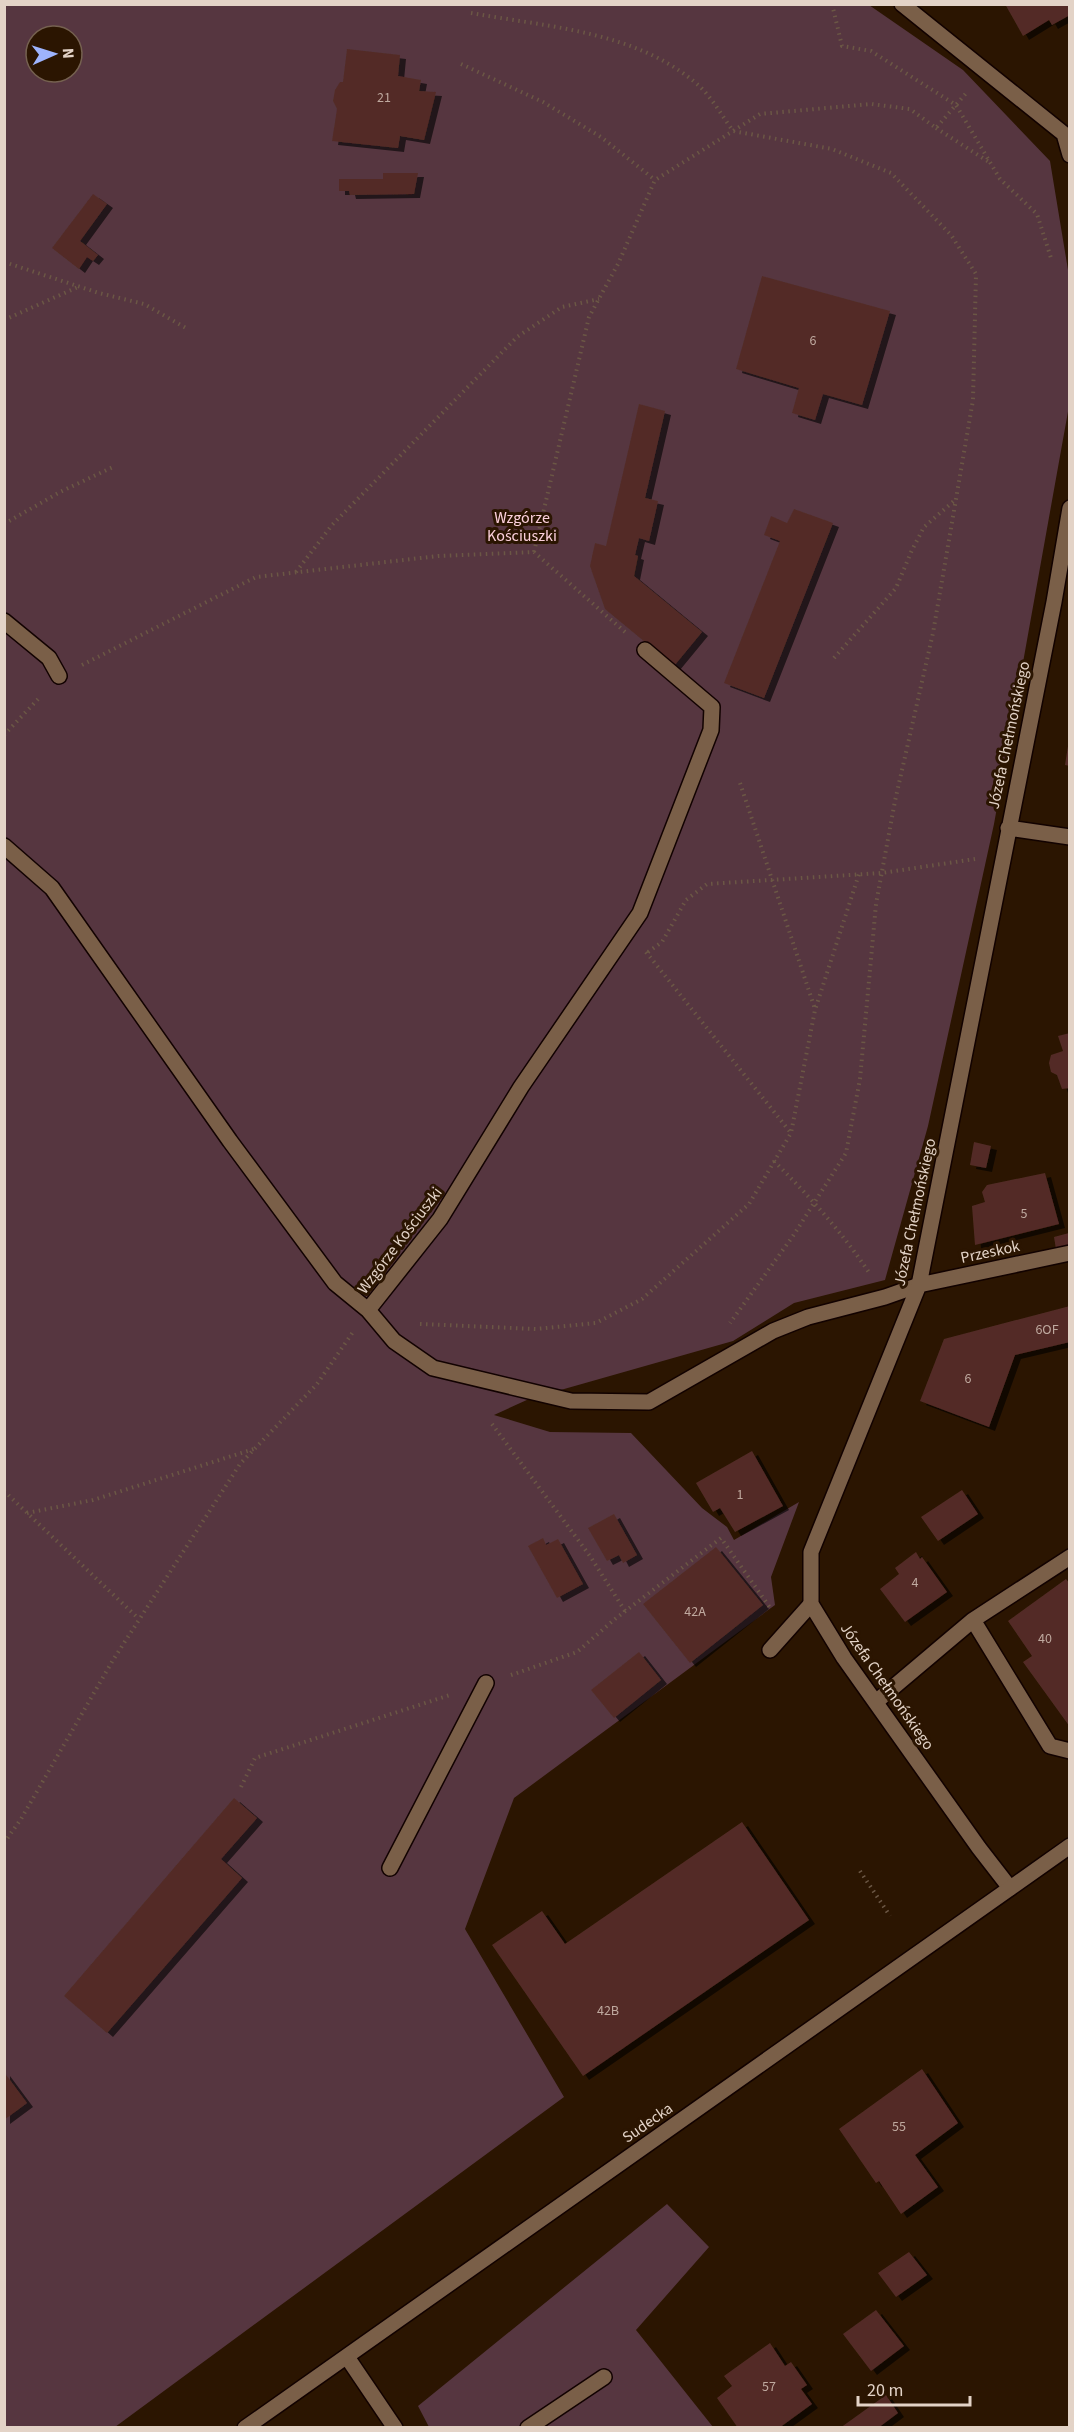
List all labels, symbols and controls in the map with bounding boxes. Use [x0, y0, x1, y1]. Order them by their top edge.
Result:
north arrow [24, 24, 84, 84]
text: N [57, 47, 79, 59]
house number: 21 [377, 88, 391, 108]
house number: 6 [810, 331, 817, 351]
park label: Wzgórze Kościuszki [487, 507, 557, 547]
street label: Józefa Chełmońskiego [983, 659, 1035, 811]
street label: Józefa Chełmońskiego [889, 1136, 941, 1288]
street label: Wzgórze Kościuszki [352, 1183, 447, 1299]
house number: 5 [1021, 1204, 1028, 1224]
street label: Przeskok [959, 1235, 1022, 1269]
house number: 6OF [1035, 1320, 1059, 1340]
house number: 6 [965, 1369, 972, 1389]
house number: 1 [737, 1485, 744, 1505]
house number: 4 [912, 1573, 919, 1593]
house number: 42A [684, 1602, 706, 1622]
street label: Józefa Chełmońskiego [835, 1619, 939, 1755]
house number: 40 [1038, 1629, 1052, 1649]
house number: 42B [597, 2001, 619, 2021]
street label: Sudecka [618, 2097, 677, 2148]
house number: 55 [892, 2117, 906, 2137]
scale bar [858, 2369, 970, 2407]
house number: 57 [762, 2377, 776, 2397]
text: 20 m [867, 2378, 903, 2403]

